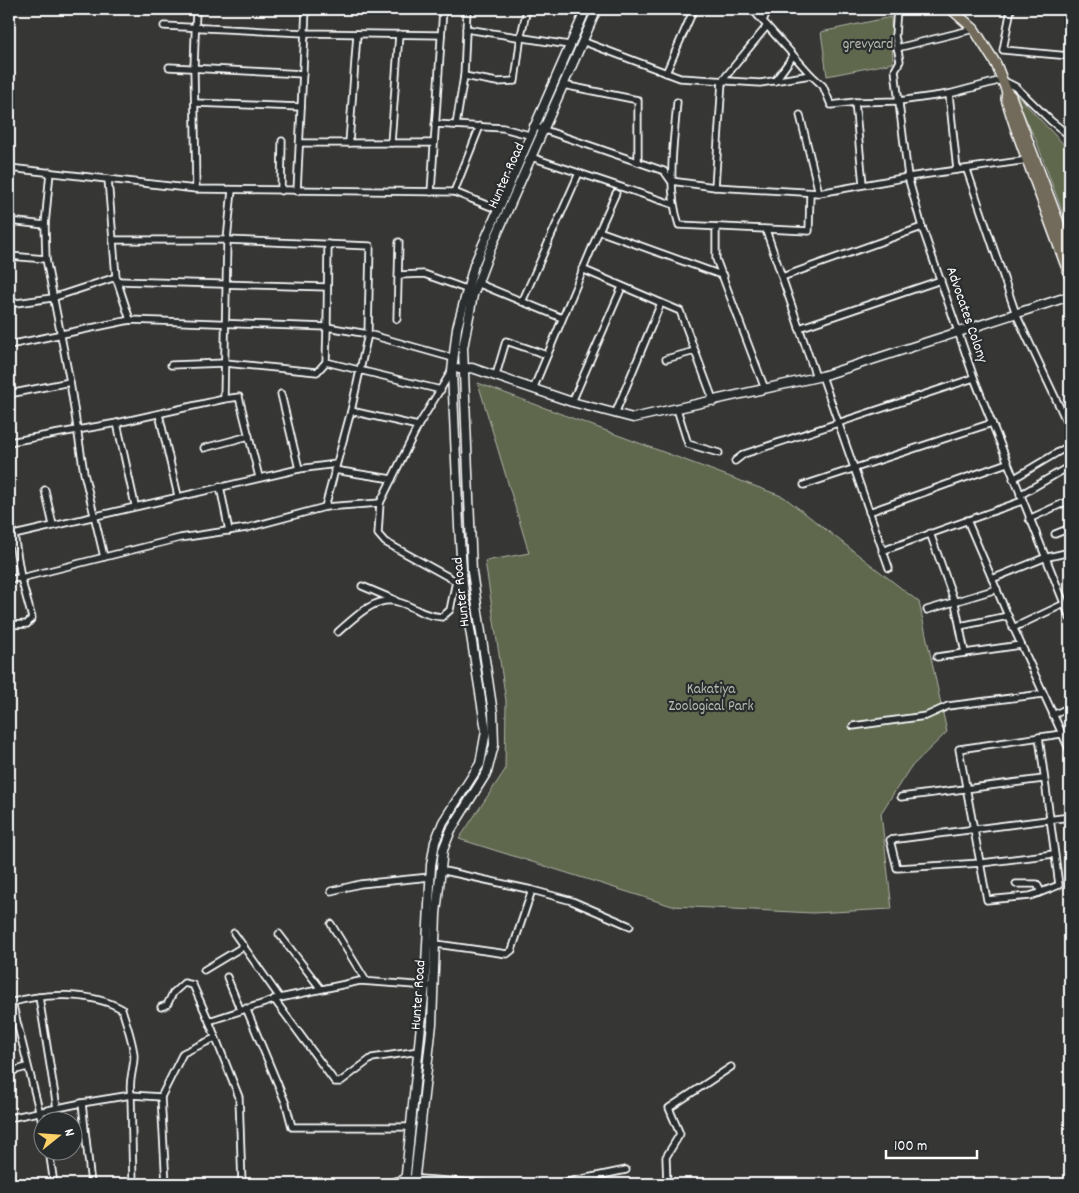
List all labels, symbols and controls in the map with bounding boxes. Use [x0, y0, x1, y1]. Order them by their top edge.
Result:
park label: grevyard [843, 34, 893, 56]
street label: Hunter Road [483, 139, 531, 213]
street label: Advocates Colony [939, 264, 993, 367]
street label: Hunter Road [447, 556, 477, 628]
park label: Kakatiya Zoological Park [668, 679, 754, 718]
street label: Hunter Road [406, 959, 432, 1031]
north arrow [32, 1110, 82, 1160]
text: N [58, 1127, 79, 1139]
scale bar [886, 1128, 978, 1160]
text: 100 m [894, 1136, 927, 1158]

